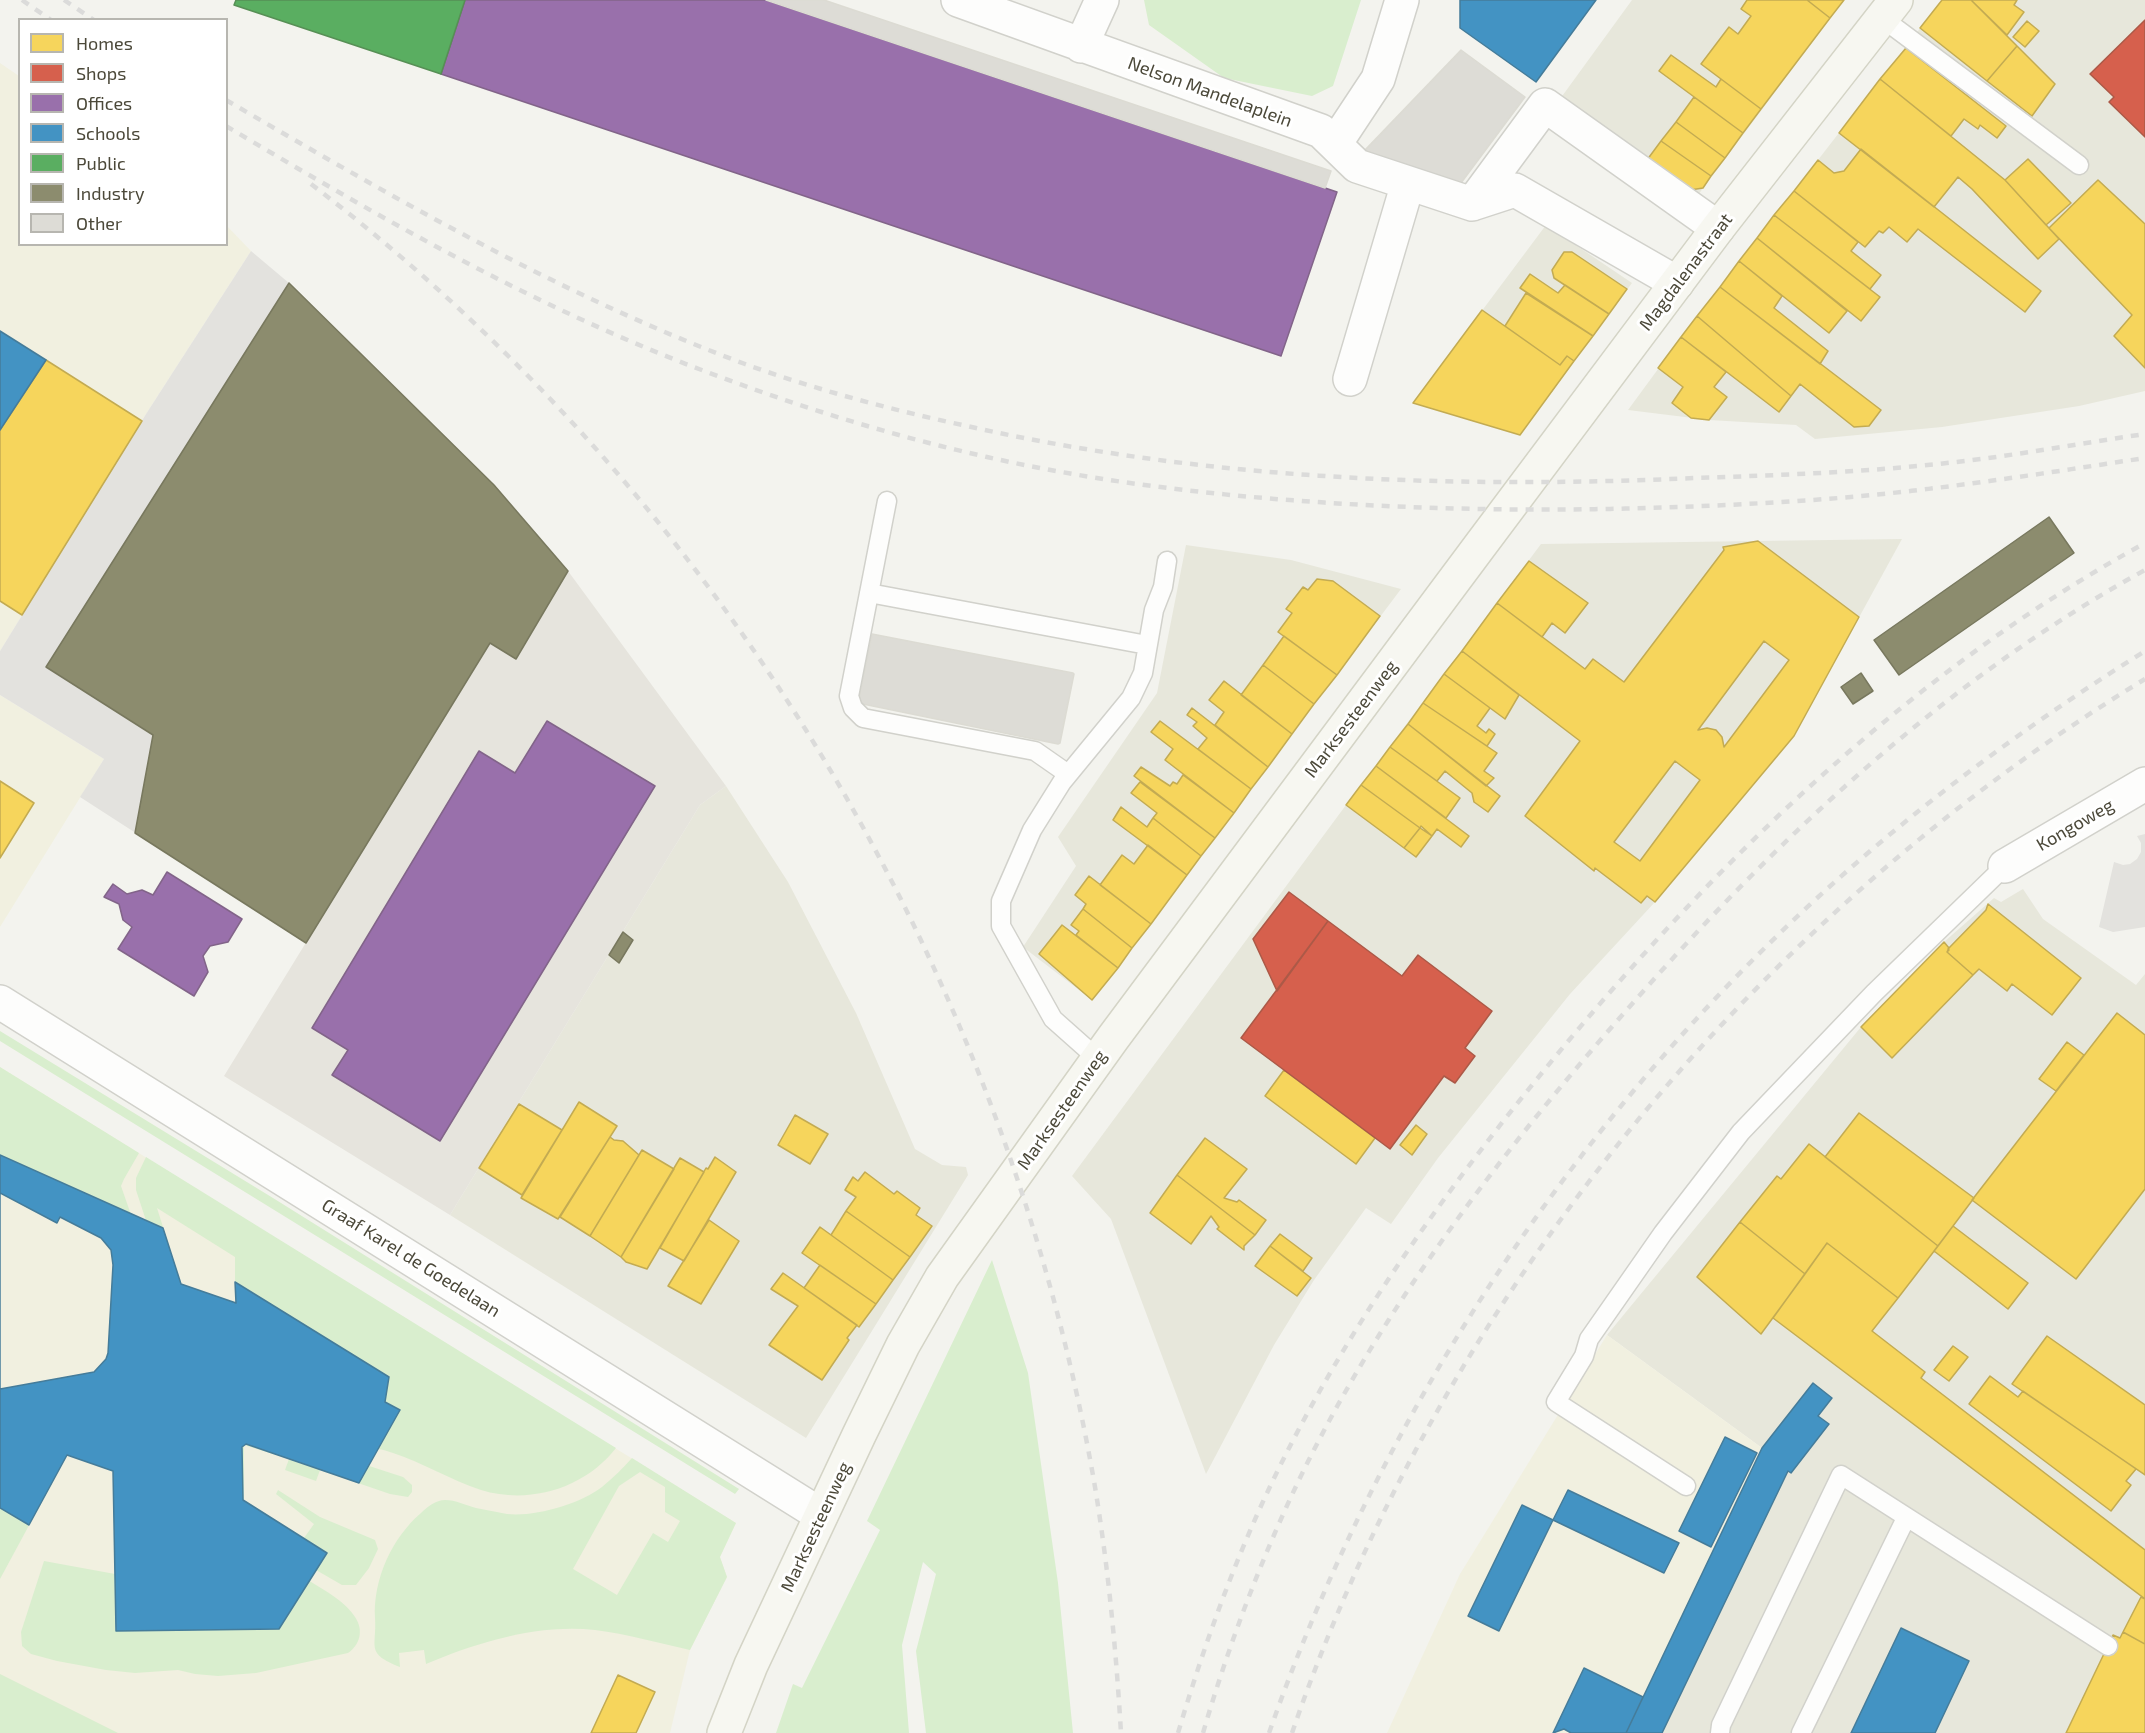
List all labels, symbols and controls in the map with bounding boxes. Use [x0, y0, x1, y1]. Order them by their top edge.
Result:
legend [18, 18, 228, 246]
text: Homes [76, 32, 133, 54]
street label: Nelson Mandelaplein [1125, 52, 1295, 132]
text: Shops [76, 62, 126, 84]
text: Offices [76, 92, 132, 114]
text: Schools [76, 122, 140, 144]
text: Public [76, 152, 126, 174]
text: Industry [76, 182, 145, 204]
street label: Magdalenastraat [1635, 209, 1737, 335]
text: Other [76, 212, 122, 234]
street label: Marksesteenweg [1300, 656, 1402, 782]
street label: Kongoweg [2032, 794, 2118, 856]
street label: Marksesteenweg [1013, 1046, 1111, 1174]
street label: Graaf Karel de Goedelaan [318, 1194, 504, 1322]
street label: Marksesteenweg [776, 1458, 856, 1596]

